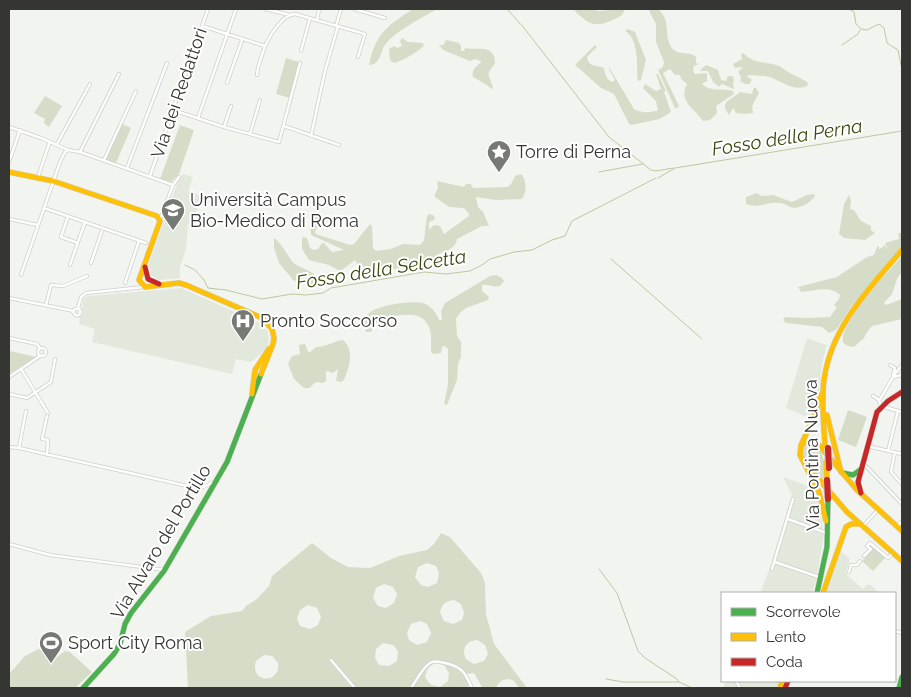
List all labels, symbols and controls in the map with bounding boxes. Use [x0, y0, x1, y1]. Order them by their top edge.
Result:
street label: Via dei Redattori [146, 25, 211, 161]
water label: Fosso della Perna [710, 114, 864, 160]
place icon: Torre di Perna [486, 139, 512, 173]
place label: Torre di Perna [516, 141, 631, 162]
place label: Università Campus Bio-Medico di Roma [190, 189, 359, 231]
school or university icon: Università Campus Bio-Medico di Roma [160, 197, 186, 231]
water label: Fosso della Selcetta [294, 245, 468, 293]
hospital icon: Pronto Soccorso [230, 308, 256, 342]
place label: Pronto Soccorso [260, 310, 397, 331]
street label: Via Pontina Nuova [800, 379, 823, 531]
street label: Via Alvaro del Portillo [106, 460, 215, 623]
legend [721, 592, 896, 682]
text: Scorrevole [766, 603, 841, 621]
text: Lento [766, 628, 806, 646]
sports icon: Sport City Roma [38, 630, 64, 664]
place label: Sport City Roma [68, 632, 202, 653]
text: Coda [766, 653, 803, 671]

